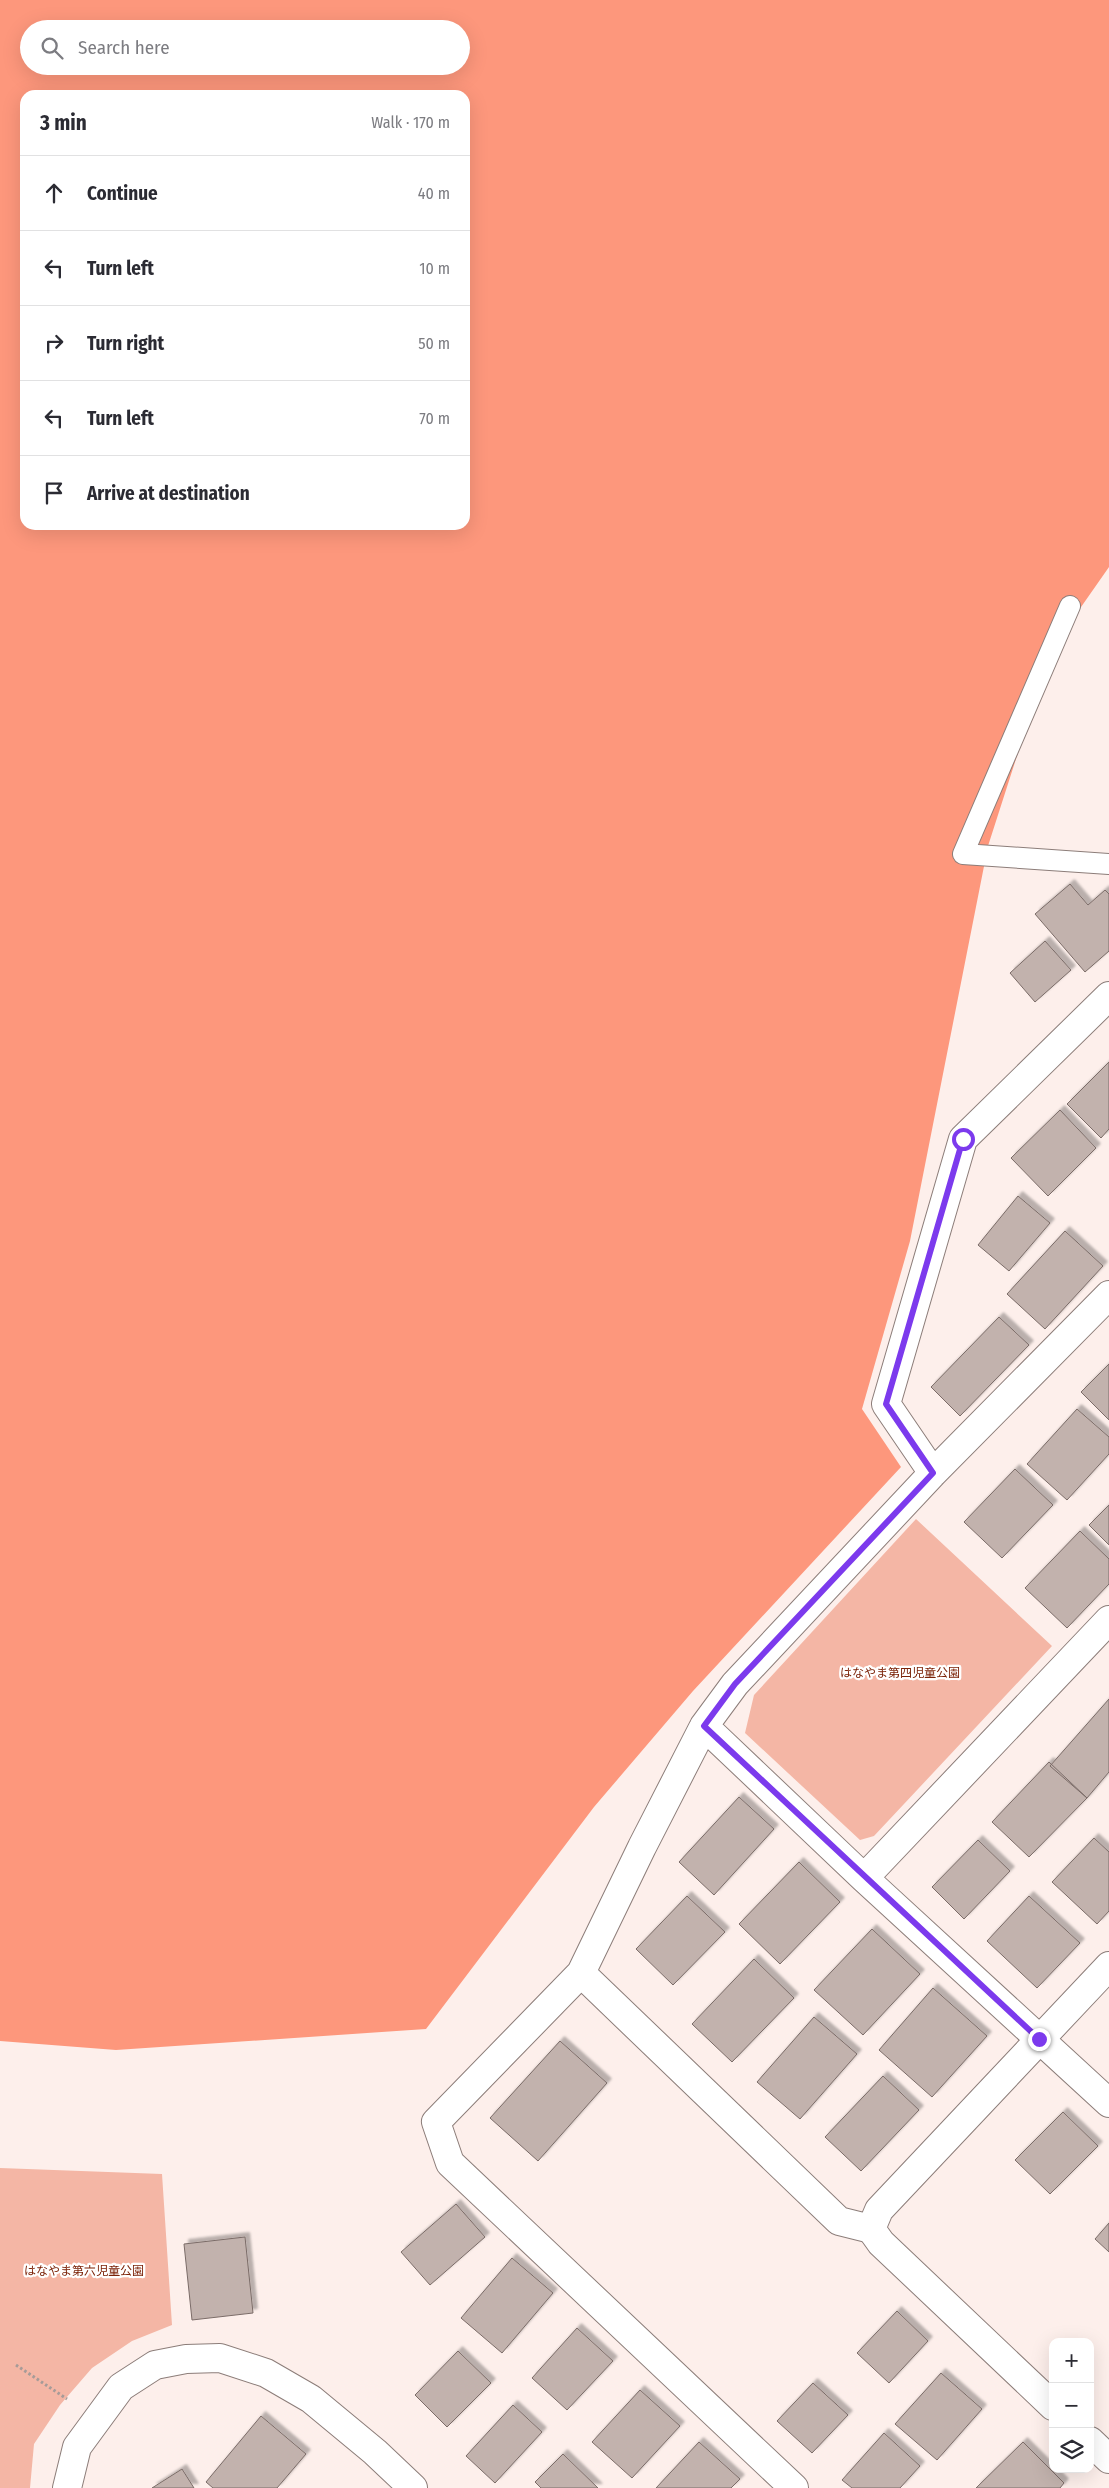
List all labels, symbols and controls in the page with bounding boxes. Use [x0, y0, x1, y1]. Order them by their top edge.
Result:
search box [20, 20, 470, 75]
icon: search [38, 34, 66, 62]
text: Search here [78, 36, 170, 59]
text: 3 min [40, 110, 87, 136]
text: Walk · 170 m [371, 113, 450, 132]
icon: ahead [40, 179, 68, 207]
text: Continue [87, 182, 158, 205]
text: 40 m [418, 184, 450, 203]
icon: left [40, 254, 68, 282]
text: Turn left [87, 257, 154, 280]
text: 10 m [419, 259, 450, 278]
icon: right [40, 329, 68, 357]
text: Turn right [87, 332, 164, 355]
text: 50 m [418, 334, 450, 353]
icon: left [40, 404, 68, 432]
text: Turn left [87, 407, 154, 430]
text: 70 m [419, 409, 450, 428]
icon: arrive [40, 479, 68, 507]
text: Arrive at destination [87, 482, 250, 505]
route start [952, 1128, 975, 1151]
park label: はなやま第四児童公園 [840, 1666, 960, 1680]
route end [1028, 2028, 1051, 2051]
park label: はなやま第六児童公園 [24, 2264, 144, 2278]
map controls [1049, 2338, 1094, 2473]
button: + [1049, 2338, 1094, 2383]
button: − [1049, 2383, 1094, 2428]
button: layers [1049, 2428, 1094, 2473]

